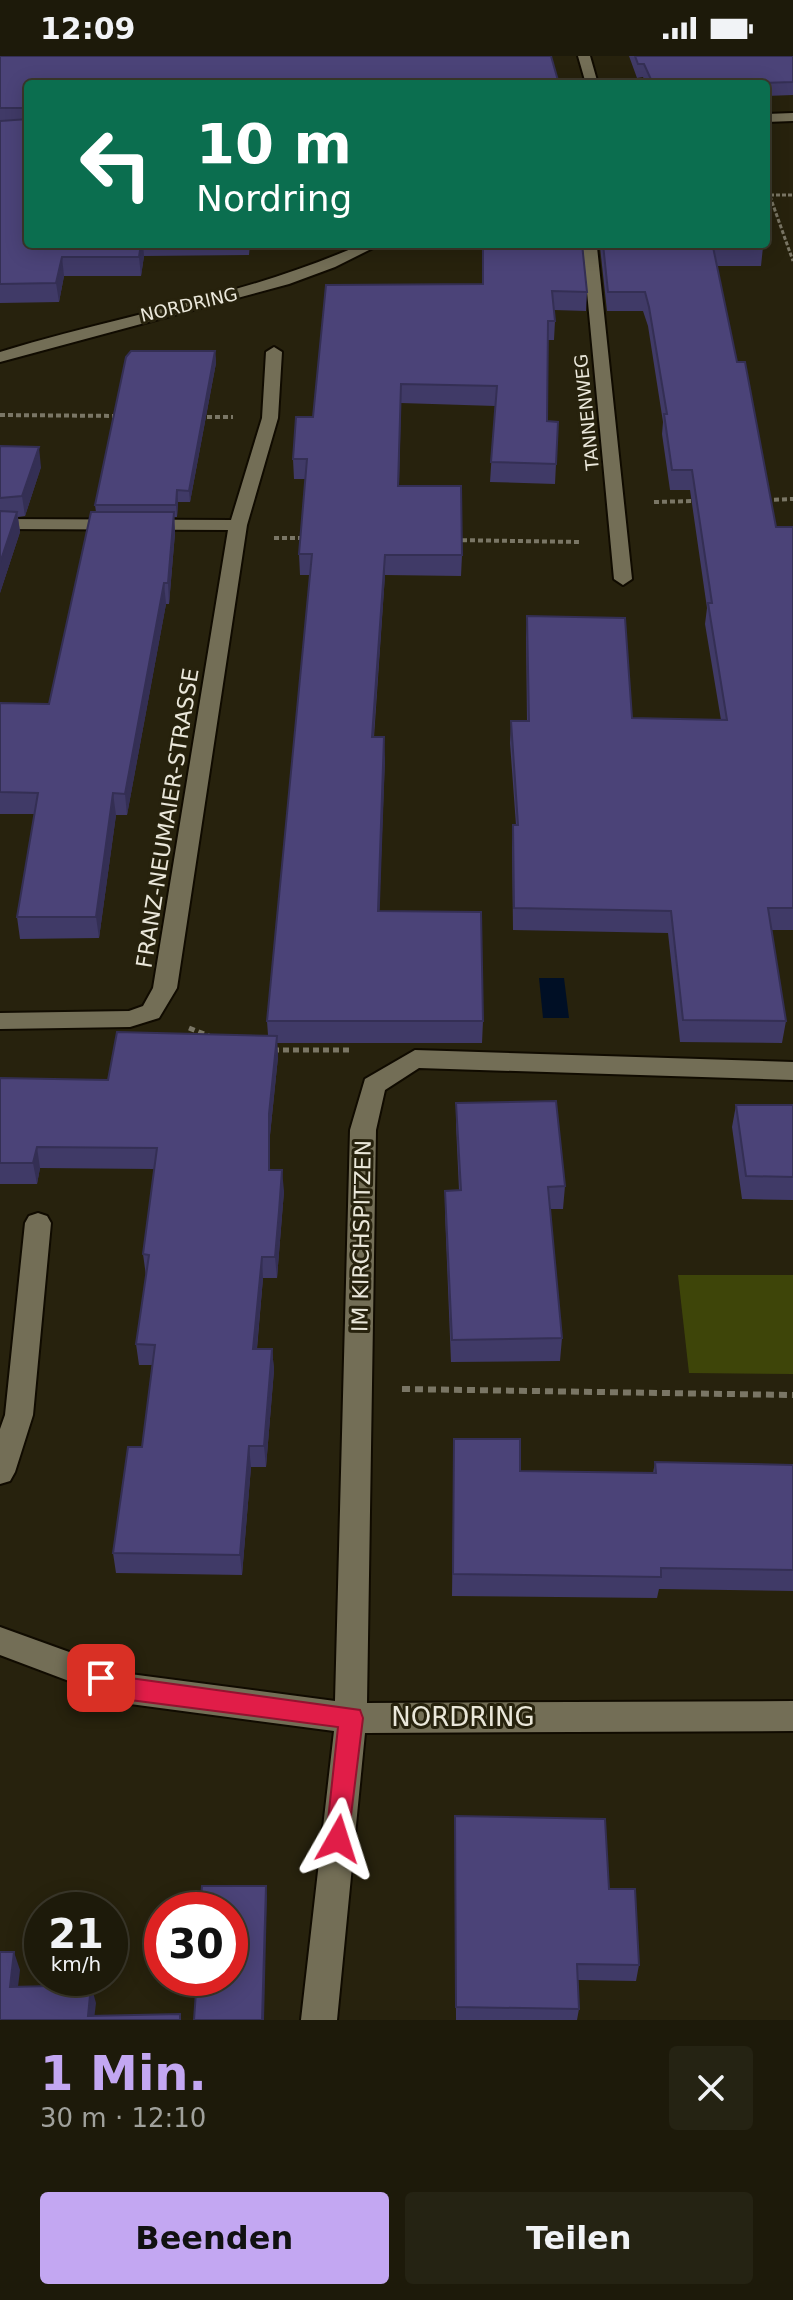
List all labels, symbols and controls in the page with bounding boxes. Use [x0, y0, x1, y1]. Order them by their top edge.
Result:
text: 12:09 [40, 11, 136, 46]
text: 10 m [196, 111, 352, 176]
icon: left [64, 112, 168, 216]
text: Nordring [196, 178, 352, 219]
street label: NORDRING [138, 283, 240, 326]
street label: TANNENWEG [570, 353, 603, 472]
street label: FRANZ-NEUMAIER-STRASSE [131, 666, 204, 970]
street label: IM KIRCHSPITZEN [347, 1140, 376, 1332]
pin [67, 1644, 135, 1712]
icon: arrive [79, 1656, 123, 1700]
street label: NORDRING [391, 1702, 535, 1732]
position arrow [296, 1797, 380, 1881]
speed limit sign: 30 [144, 1892, 248, 1996]
text: 21 [48, 1911, 104, 1957]
text: km/h [51, 1952, 101, 1976]
text: 1 Min. [40, 2045, 207, 2101]
button: close [669, 2046, 753, 2130]
text: 30 m · 12:10 [40, 2103, 206, 2133]
button: Beenden [40, 2192, 389, 2284]
button: Teilen [405, 2192, 753, 2284]

